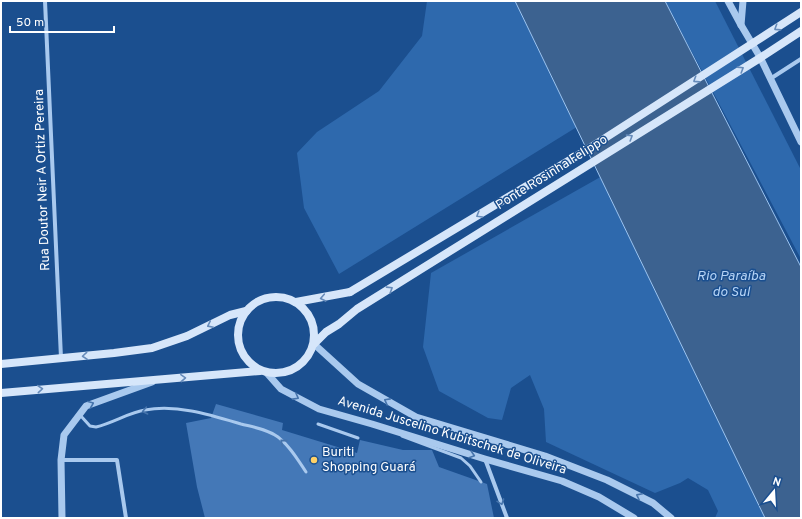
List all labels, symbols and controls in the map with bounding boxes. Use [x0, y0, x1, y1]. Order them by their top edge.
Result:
scale bar [10, 8, 114, 34]
text: 50 m [16, 15, 44, 31]
one-way arrow [774, 23, 781, 30]
one-way arrow [737, 66, 744, 74]
one-way arrow [694, 75, 701, 82]
street label: Rua Doutor Neir A Ortiz Pereira [32, 89, 54, 271]
street label: Ponte Rosinha Felippo [493, 132, 611, 214]
one-way arrow [626, 135, 633, 142]
one-way arrow [476, 210, 483, 217]
water label: Rio Paraíba do Sul [697, 268, 766, 301]
one-way arrow [386, 286, 393, 293]
one-way arrow [320, 293, 326, 301]
one-way arrow [207, 320, 214, 328]
one-way arrow [82, 351, 88, 360]
one-way arrow [180, 373, 186, 382]
one-way arrow [37, 385, 43, 394]
one-way arrow [291, 392, 299, 400]
street label: Avenida Juscelino Kubitschek de Oliveira [336, 393, 568, 479]
one-way arrow [384, 399, 391, 406]
one-way arrow [87, 401, 94, 409]
one-way arrow [142, 406, 148, 414]
one-way arrow [280, 439, 287, 446]
place label: Buriti Shopping Guará [322, 445, 416, 476]
one-way arrow [468, 450, 475, 459]
marker: Buriti Shopping Guará [309, 455, 319, 465]
north arrow [754, 471, 794, 511]
text: N [771, 475, 783, 490]
one-way arrow [636, 493, 643, 501]
one-way arrow [496, 498, 504, 505]

